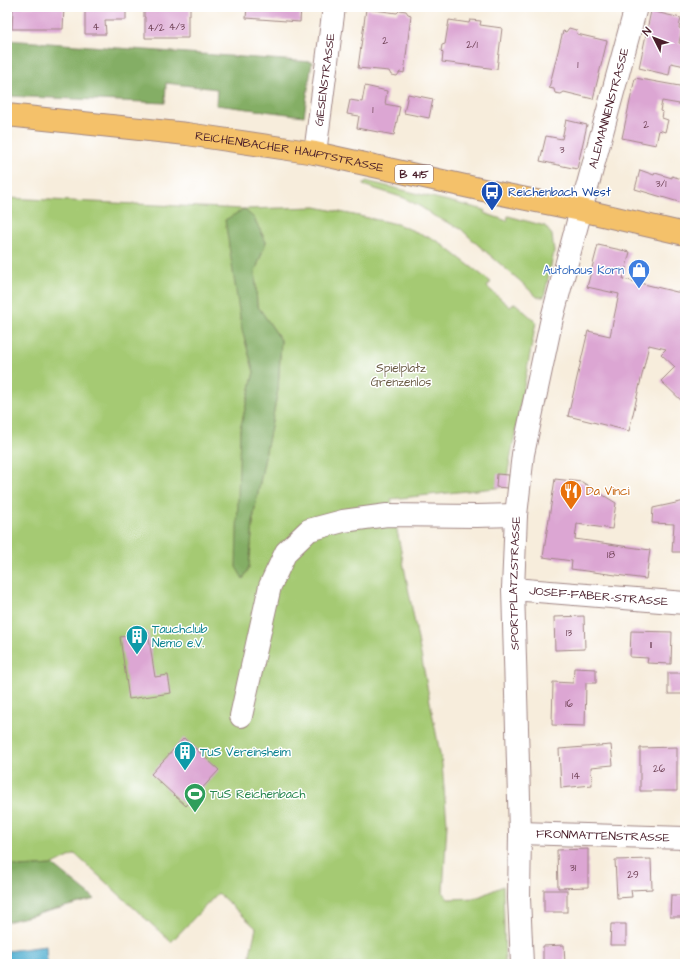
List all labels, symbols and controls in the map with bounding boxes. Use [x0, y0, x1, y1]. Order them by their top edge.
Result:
north arrow [634, 18, 674, 58]
house number: 4 [93, 20, 100, 34]
house number: 4/3 [169, 20, 185, 34]
house number: 4/2 [147, 21, 165, 35]
text: N [639, 24, 655, 39]
street label: GIESENSTRASSE [310, 32, 339, 127]
house number: 2 [382, 34, 388, 48]
house number: 2/1 [466, 38, 478, 52]
street label: ALEMANNENSTRASSE [584, 46, 633, 170]
house number: 1 [577, 58, 579, 72]
house number: 1 [372, 103, 374, 117]
house number: 2 [643, 118, 649, 132]
street label: REICHENBACHER HAUPTSTRASSE [194, 127, 385, 176]
house number: 3 [559, 143, 565, 157]
road number: B 415 [395, 165, 433, 183]
house number: 3/1 [656, 177, 667, 191]
bus stop icon: Reichenbach West [479, 179, 505, 212]
place label: Reichenbach West [508, 184, 611, 201]
shop icon: Autohaus Korn [626, 257, 652, 290]
place label: Autohaus Korn [543, 262, 624, 279]
park label: Spielplatz Grenzenlos [371, 360, 431, 391]
restaurant icon: Da Vinci [558, 478, 584, 511]
place label: Da Vinci [586, 483, 630, 500]
street label: SPORTPLATZSTRASSE [504, 516, 524, 650]
house number: 18 [607, 548, 615, 562]
street label: JOSEF-FABER-STRASSE [529, 582, 669, 610]
place label: Tauchclub Nemo e.V. [152, 621, 208, 652]
building icon: Tauchclub Nemo e.V. [124, 623, 150, 656]
house number: 13 [566, 626, 572, 640]
house number: 11 [650, 638, 653, 652]
house number: 16 [565, 697, 573, 711]
building icon: TuS Vereinsheim [172, 739, 198, 772]
place label: TuS Vereinsheim [200, 744, 291, 761]
house number: 26 [653, 762, 666, 776]
house number: 14 [572, 769, 580, 783]
sports icon: TuS Reichenbach [182, 781, 208, 814]
place label: TuS Reichenbach [210, 786, 305, 803]
street label: FRONMATTENSTRASSE [536, 825, 670, 846]
house number: 31 [570, 861, 577, 875]
house number: 29 [627, 868, 639, 882]

